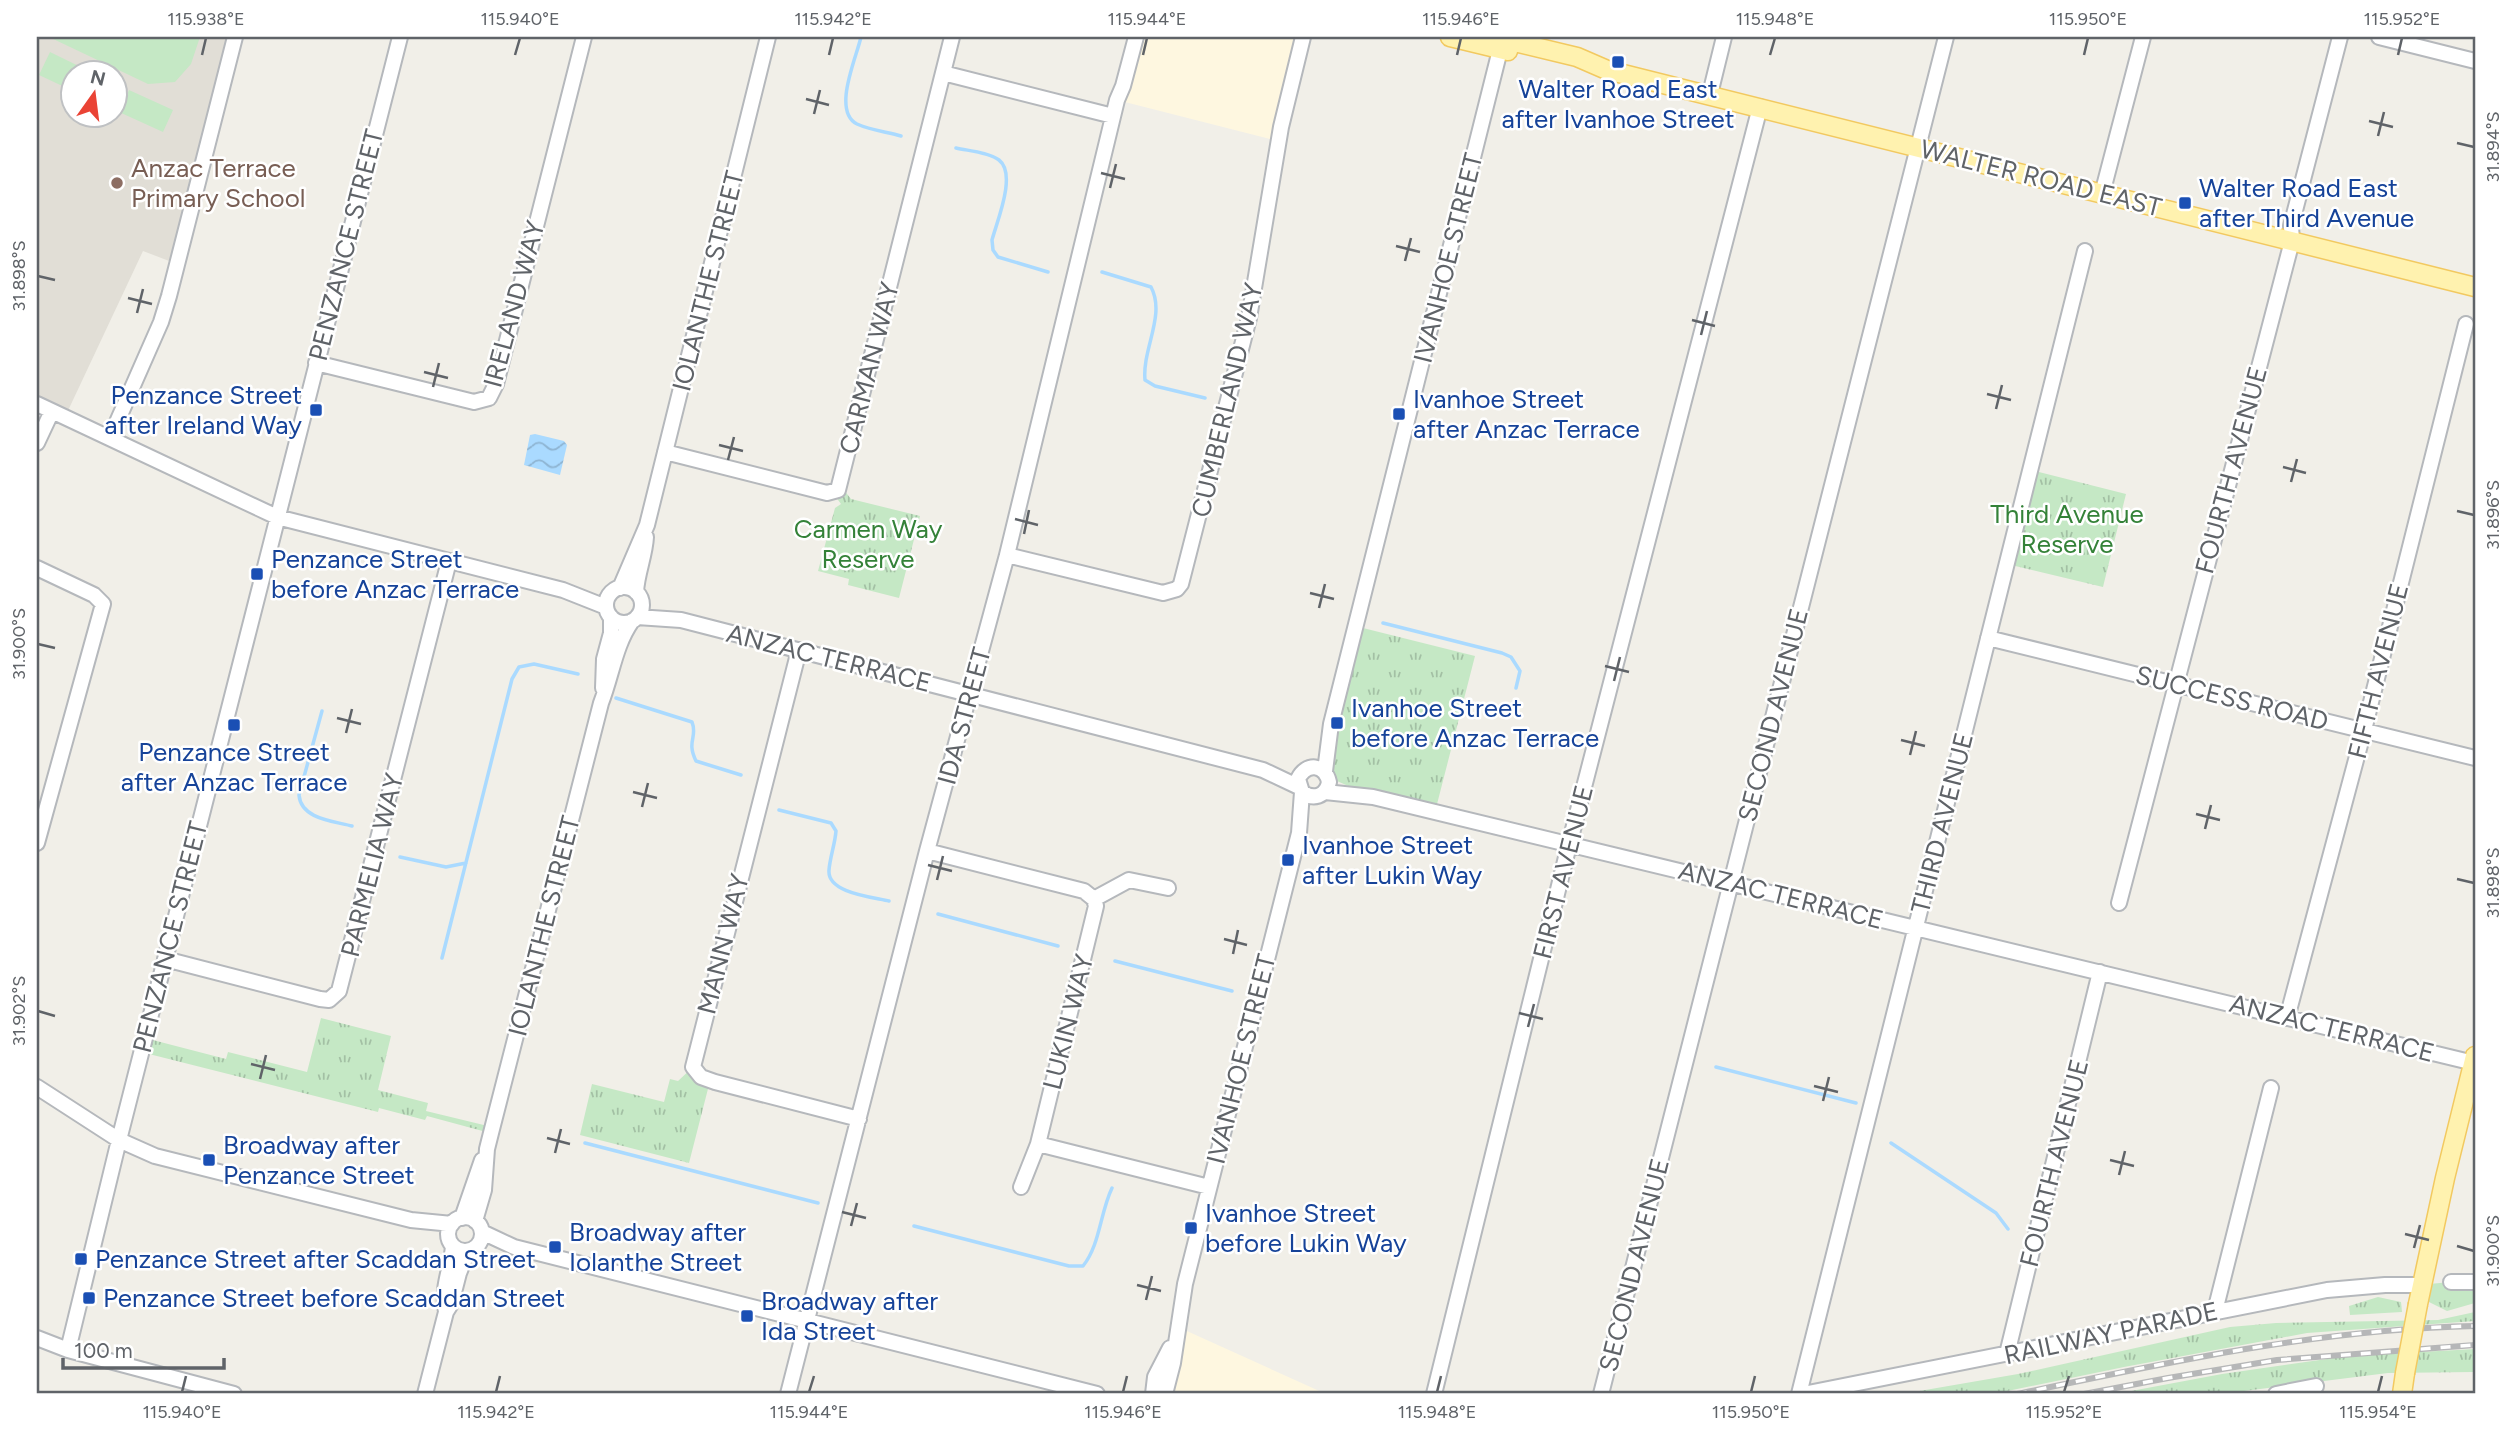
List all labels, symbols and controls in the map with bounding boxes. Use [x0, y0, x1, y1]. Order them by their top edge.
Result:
text: 115.938°E [167, 8, 245, 30]
text: 115.940°E [480, 8, 560, 30]
text: 115.942°E [794, 8, 872, 30]
text: 115.944°E [1108, 8, 1186, 30]
text: 115.946°E [1422, 8, 1500, 30]
text: 115.948°E [1736, 8, 1814, 30]
text: 115.950°E [2049, 8, 2127, 30]
text: 115.952°E [2364, 8, 2440, 30]
marker: Walter Road East after Ivanhoe Street [1610, 54, 1626, 70]
north arrow [60, 60, 130, 130]
text: N [88, 65, 108, 91]
place label: Walter Road East after Ivanhoe Street [1501, 73, 1735, 135]
text: 31.894°S [2482, 111, 2504, 183]
street label: PENZANCE STREET [302, 125, 390, 364]
street label: WALTER ROAD EAST [1917, 133, 2166, 224]
street label: IVANHOE STREET [1406, 149, 1490, 366]
place label: Anzac Terrace Primary School [131, 152, 305, 214]
street label: IOLANTHE STREET [665, 167, 751, 394]
place label: Walter Road East after Third Avenue [2199, 172, 2414, 234]
marker: Anzac Terrace Primary School [109, 175, 125, 191]
marker: Walter Road East after Third Avenue [2177, 195, 2193, 211]
street label: IRELAND WAY [476, 217, 552, 391]
text: 31.898°S [8, 241, 30, 311]
street label: CARMAN WAY [832, 279, 906, 457]
street label: CUMBERLAND WAY [1184, 279, 1270, 520]
street label: FOURTH AVENUE [2188, 363, 2274, 577]
place label: Penzance Street after Ireland Way [104, 379, 302, 441]
place label: Ivanhoe Street after Anzac Terrace [1413, 383, 1640, 445]
marker: Penzance Street after Ireland Way [308, 402, 324, 418]
marker: Ivanhoe Street after Anzac Terrace [1391, 406, 1407, 422]
text: 31.896°S [2482, 480, 2504, 550]
park label: Third Avenue Reserve [1990, 498, 2144, 560]
park label: Carmen Way Reserve [794, 513, 943, 575]
place label: Penzance Street before Anzac Terrace [271, 543, 519, 605]
marker: Penzance Street before Anzac Terrace [249, 566, 265, 582]
street label: FIFTH AVENUE [2341, 580, 2415, 762]
street label: SECOND AVENUE [1731, 605, 1815, 825]
text: 31.900°S [8, 608, 30, 680]
street label: ANZAC TERRACE [723, 617, 935, 699]
street label: IDA STREET [930, 643, 998, 788]
street label: SUCCESS ROAD [2132, 659, 2332, 737]
place label: Ivanhoe Street before Anzac Terrace [1351, 692, 1599, 754]
marker: Ivanhoe Street before Anzac Terrace [1329, 715, 1345, 731]
marker: Penzance Street after Anzac Terrace [226, 717, 242, 733]
street label: THIRD AVENUE [1904, 729, 1980, 917]
place label: Penzance Street after Anzac Terrace [121, 736, 347, 798]
street label: PARMELIA WAY [334, 770, 410, 960]
street label: FIRST AVENUE [1526, 782, 1600, 962]
street label: IOLANTHE STREET [501, 812, 587, 1039]
street label: PENZANCE STREET [126, 817, 214, 1056]
place label: Ivanhoe Street after Lukin Way [1302, 829, 1483, 891]
text: 31.898°S [2482, 848, 2504, 918]
marker: Ivanhoe Street after Lukin Way [1280, 852, 1296, 868]
street label: ANZAC TERRACE [1675, 854, 1887, 936]
street label: MANN WAY [690, 870, 756, 1017]
street label: IVANHOE STREET [1199, 950, 1283, 1167]
street label: LUKIN WAY [1036, 951, 1100, 1093]
text: 31.902°S [8, 976, 30, 1046]
street label: ANZAC TERRACE [2226, 987, 2438, 1069]
street label: FOURTH AVENUE [2013, 1056, 2095, 1270]
place label: Broadway after Penzance Street [223, 1129, 415, 1191]
marker: Broadway after Penzance Street [201, 1152, 217, 1168]
street label: SECOND AVENUE [1592, 1155, 1676, 1375]
place label: Ivanhoe Street before Lukin Way [1205, 1197, 1407, 1259]
text: 31.900°S [2482, 1215, 2504, 1287]
place label: Broadway after Iolanthe Street [569, 1216, 746, 1278]
marker: Ivanhoe Street before Lukin Way [1183, 1220, 1199, 1236]
marker: Broadway after Iolanthe Street [547, 1239, 563, 1255]
place label: Penzance Street after Scaddan Street [95, 1243, 536, 1275]
marker: Penzance Street after Scaddan Street [73, 1251, 89, 1267]
place label: Penzance Street before Scaddan Street [103, 1282, 565, 1314]
place label: Broadway after Ida Street [761, 1285, 938, 1347]
marker: Penzance Street before Scaddan Street [81, 1290, 97, 1306]
street label: RAILWAY PARADE [2001, 1295, 2221, 1371]
marker: Broadway after Ida Street [739, 1308, 755, 1324]
scale bar [63, 1326, 224, 1370]
text: 100 m [74, 1338, 133, 1363]
text: 115.940°E [142, 1401, 222, 1423]
text: 115.942°E [457, 1401, 535, 1423]
text: 115.944°E [770, 1401, 848, 1423]
text: 115.946°E [1084, 1401, 1162, 1423]
text: 115.948°E [1398, 1401, 1476, 1423]
text: 115.950°E [1712, 1401, 1790, 1423]
text: 115.952°E [2026, 1401, 2102, 1423]
text: 115.954°E [2339, 1401, 2417, 1423]

